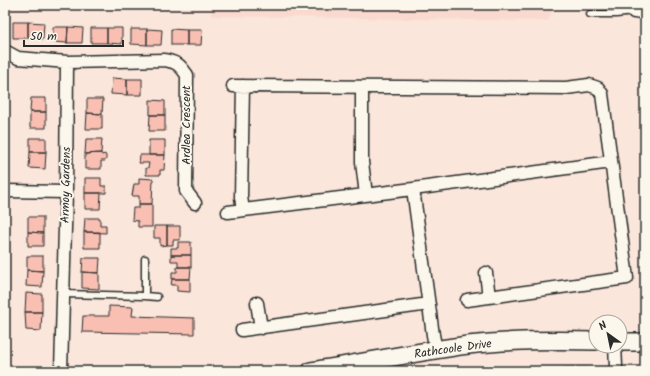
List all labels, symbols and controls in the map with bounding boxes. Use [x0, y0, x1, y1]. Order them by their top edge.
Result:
scale bar [24, 22, 123, 48]
text: 50 m [30, 27, 57, 46]
street label: Ardlea Crescent [177, 85, 196, 165]
street label: Armoy Gardens [56, 147, 76, 223]
north arrow [588, 314, 628, 354]
text: N [595, 317, 611, 336]
street label: Rathcoole Drive [413, 334, 494, 364]

